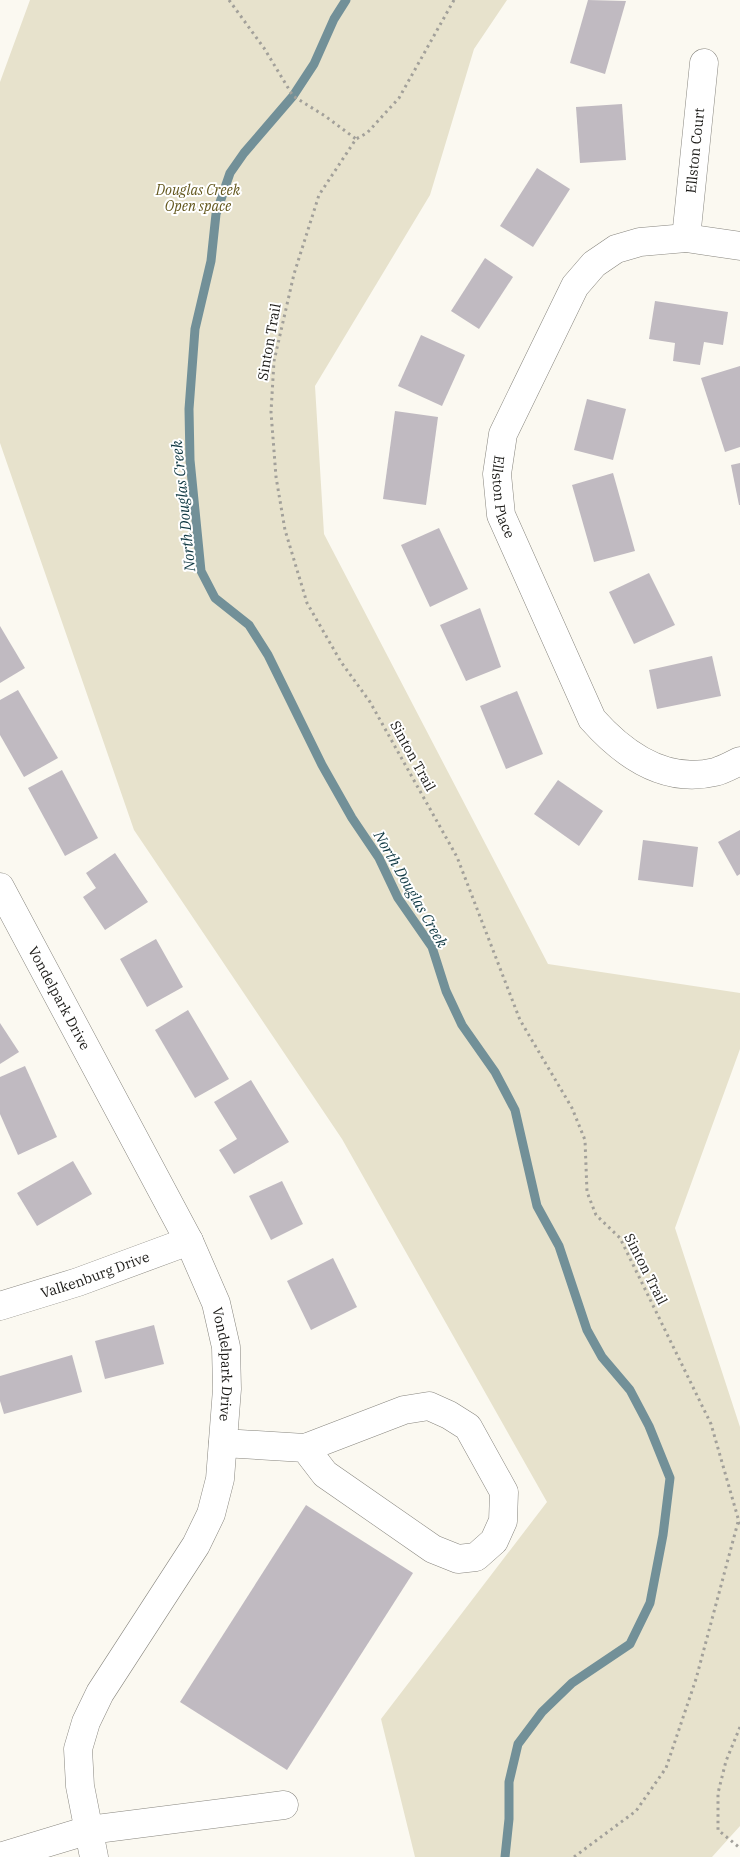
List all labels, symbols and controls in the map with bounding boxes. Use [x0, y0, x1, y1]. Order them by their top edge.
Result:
street label: Ellston Court [682, 107, 708, 194]
park label: Douglas Creek Open space [155, 181, 241, 215]
street label: Sinton Trail [253, 302, 285, 382]
water label: North Douglas Creek [167, 439, 199, 573]
street label: Ellston Place [488, 454, 519, 541]
street label: Sinton Trail [386, 718, 440, 794]
water label: North Douglas Creek [369, 826, 452, 951]
street label: Vondelpark Drive [24, 943, 94, 1053]
street label: Sinton Trail [620, 1230, 672, 1308]
street label: Valkenburg Drive [38, 1247, 152, 1302]
street label: Vondelpark Drive [208, 1305, 236, 1422]

